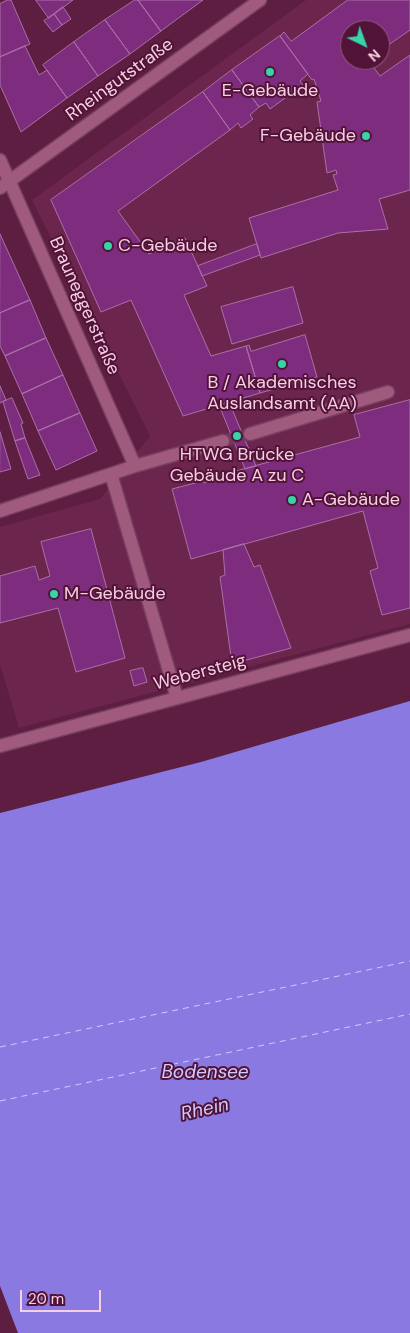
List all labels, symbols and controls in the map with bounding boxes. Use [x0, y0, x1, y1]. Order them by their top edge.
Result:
north arrow [340, 20, 390, 70]
street label: Rheingutstraße [62, 34, 178, 126]
text: N [365, 45, 384, 66]
marker: E-Gebäude [264, 66, 276, 78]
place label: E-Gebäude [222, 80, 318, 102]
place label: F-Gebäude [260, 125, 356, 147]
marker: F-Gebäude [360, 130, 372, 142]
street label: Brauneggerstraße [44, 234, 124, 378]
place label: C-Gebäude [118, 235, 217, 257]
marker: C-Gebäude [102, 240, 114, 252]
marker: B / Akademisches Auslandsamt (AA) [276, 358, 288, 370]
place label: B / Akademisches Auslandsamt (AA) [207, 372, 357, 414]
marker: HTWG Brücke Gebäude A zu C [231, 430, 243, 442]
place label: HTWG Brücke Gebäude A zu C [170, 444, 304, 486]
place label: A-Gebäude [302, 489, 400, 511]
marker: A-Gebäude [286, 494, 298, 506]
place label: M-Gebäude [64, 583, 166, 605]
marker: M-Gebäude [48, 588, 60, 600]
street label: Webersteig [151, 650, 249, 696]
water label: Bodensee [161, 1062, 249, 1084]
water label: Rhein [179, 1094, 231, 1126]
scale bar [22, 1280, 104, 1312]
text: 20 m [28, 1289, 64, 1309]

